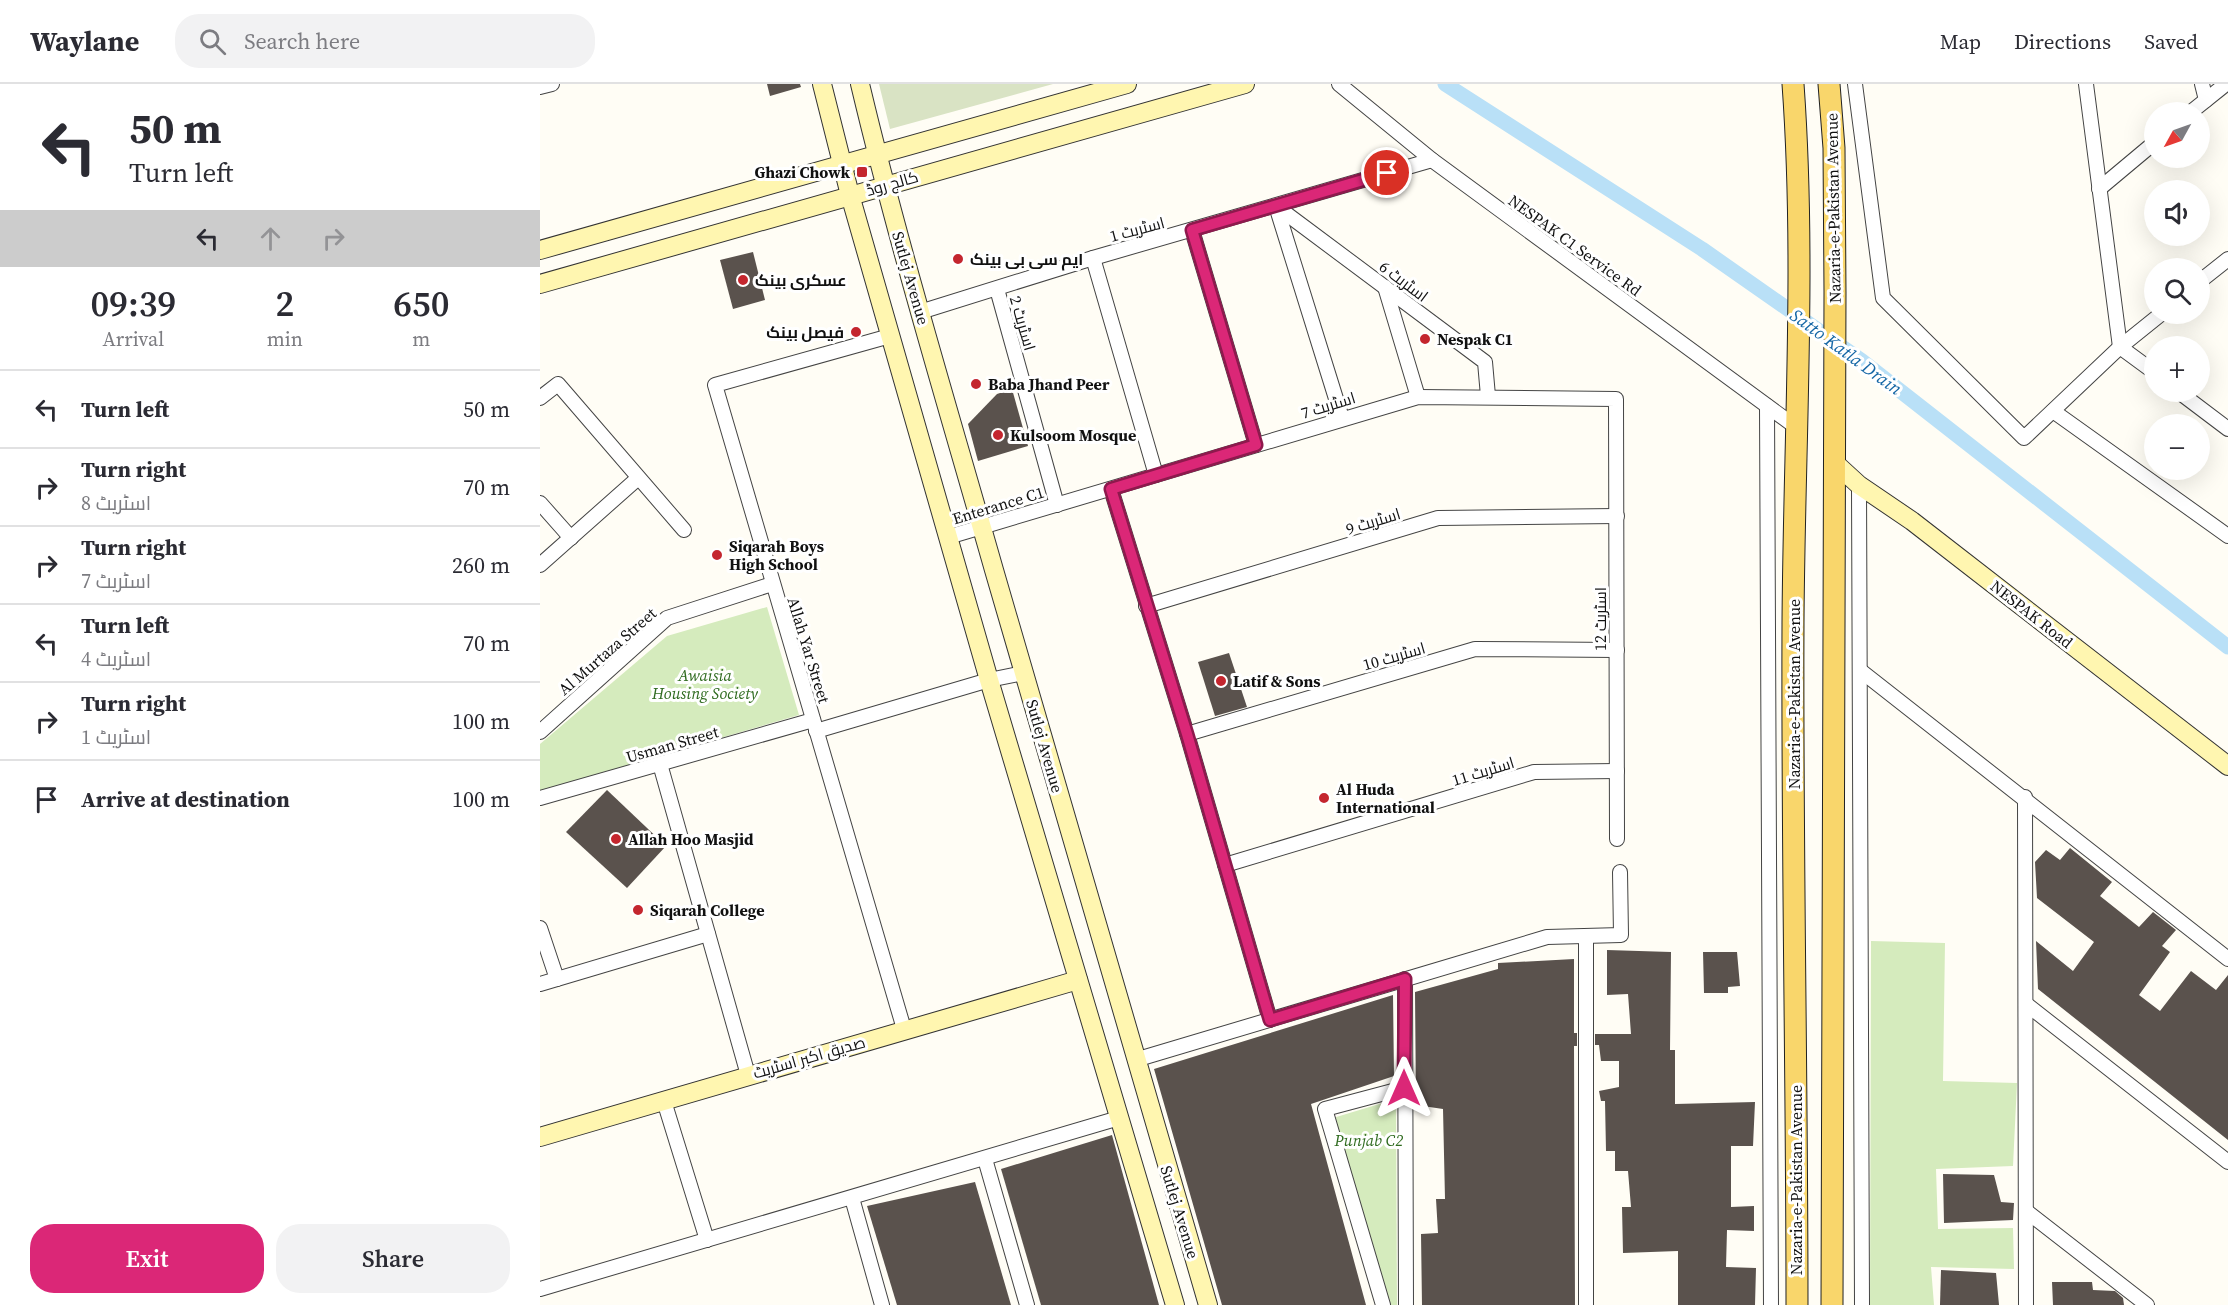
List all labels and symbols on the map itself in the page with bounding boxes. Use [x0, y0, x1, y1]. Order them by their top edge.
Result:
north arrow [2144, 102, 2210, 168]
street label: Nazaria-e-Pakistan Avenue [1820, 113, 1846, 303]
pin [1361, 147, 1412, 198]
place label: Ghazi Chowk [755, 161, 850, 183]
marker: Ghazi Chowk [855, 165, 869, 179]
street label: کالج روڈ [863, 165, 921, 202]
street label: NESPAK C1 Service Rd [1504, 189, 1646, 301]
street label: اسٹریٹ 1 [1107, 211, 1167, 247]
street label: Sutlej Avenue [887, 229, 935, 327]
place label: ایم سی بی بینک [970, 248, 1083, 271]
marker: ایم سی بی بینک [951, 252, 965, 266]
street label: اسٹریٹ 6 [1375, 255, 1433, 307]
place label: عسکری بینک [755, 269, 847, 291]
marker: عسکری بینک [736, 273, 750, 287]
street label: اسٹریٹ 2 [1005, 293, 1041, 353]
water label: Satto Katla Drain [1785, 303, 1907, 401]
place label: فیصل بینک [766, 321, 844, 343]
marker: فیصل بینک [849, 325, 863, 339]
place label: Nespak C1 [1437, 328, 1513, 350]
marker: Nespak C1 [1418, 332, 1432, 346]
place label: Baba Jhand Peer [988, 373, 1110, 395]
marker: Baba Jhand Peer [969, 377, 983, 391]
street label: اسٹریٹ 7 [1298, 386, 1358, 424]
place label: Kulsoom Mosque [1010, 424, 1136, 446]
marker: Kulsoom Mosque [991, 428, 1005, 442]
street label: Enterance C1 [949, 481, 1047, 529]
street label: اسٹریٹ 9 [1343, 502, 1403, 540]
place label: Siqarah Boys High School [729, 535, 824, 575]
marker: Siqarah Boys High School [710, 548, 724, 562]
street label: NESPAK Road [1986, 575, 2078, 653]
street label: اسٹریٹ 12 [1589, 587, 1611, 651]
street label: Allah Yar Street [782, 594, 836, 706]
street label: Nazaria-e-Pakistan Avenue [1783, 599, 1805, 789]
street label: Al Murtaza Street [553, 602, 661, 700]
street label: اسٹریٹ 10 [1360, 637, 1428, 675]
park label: Awaisia Housing Society [651, 664, 758, 704]
place label: Latif & Sons [1233, 670, 1321, 692]
marker: Latif & Sons [1214, 674, 1228, 688]
street label: Sutlej Avenue [1021, 697, 1069, 795]
street label: Usman Street [623, 720, 722, 768]
street label: اسٹریٹ 11 [1449, 751, 1517, 791]
place label: Al Huda International [1336, 778, 1435, 818]
marker: Al Huda International [1317, 791, 1331, 805]
place label: Allah Hoo Masjid [628, 828, 754, 850]
marker: Allah Hoo Masjid [609, 832, 623, 846]
place label: Siqarah College [650, 899, 765, 921]
marker: Siqarah College [631, 903, 645, 917]
street label: صدیق اکبر اسٹریٹ [750, 1030, 868, 1084]
position arrow [1372, 1056, 1436, 1120]
street label: Nazaria-e-Pakistan Avenue [1785, 1085, 1807, 1275]
park label: Punjab C2 [1334, 1129, 1403, 1151]
street label: Sutlej Avenue [1155, 1163, 1205, 1261]

